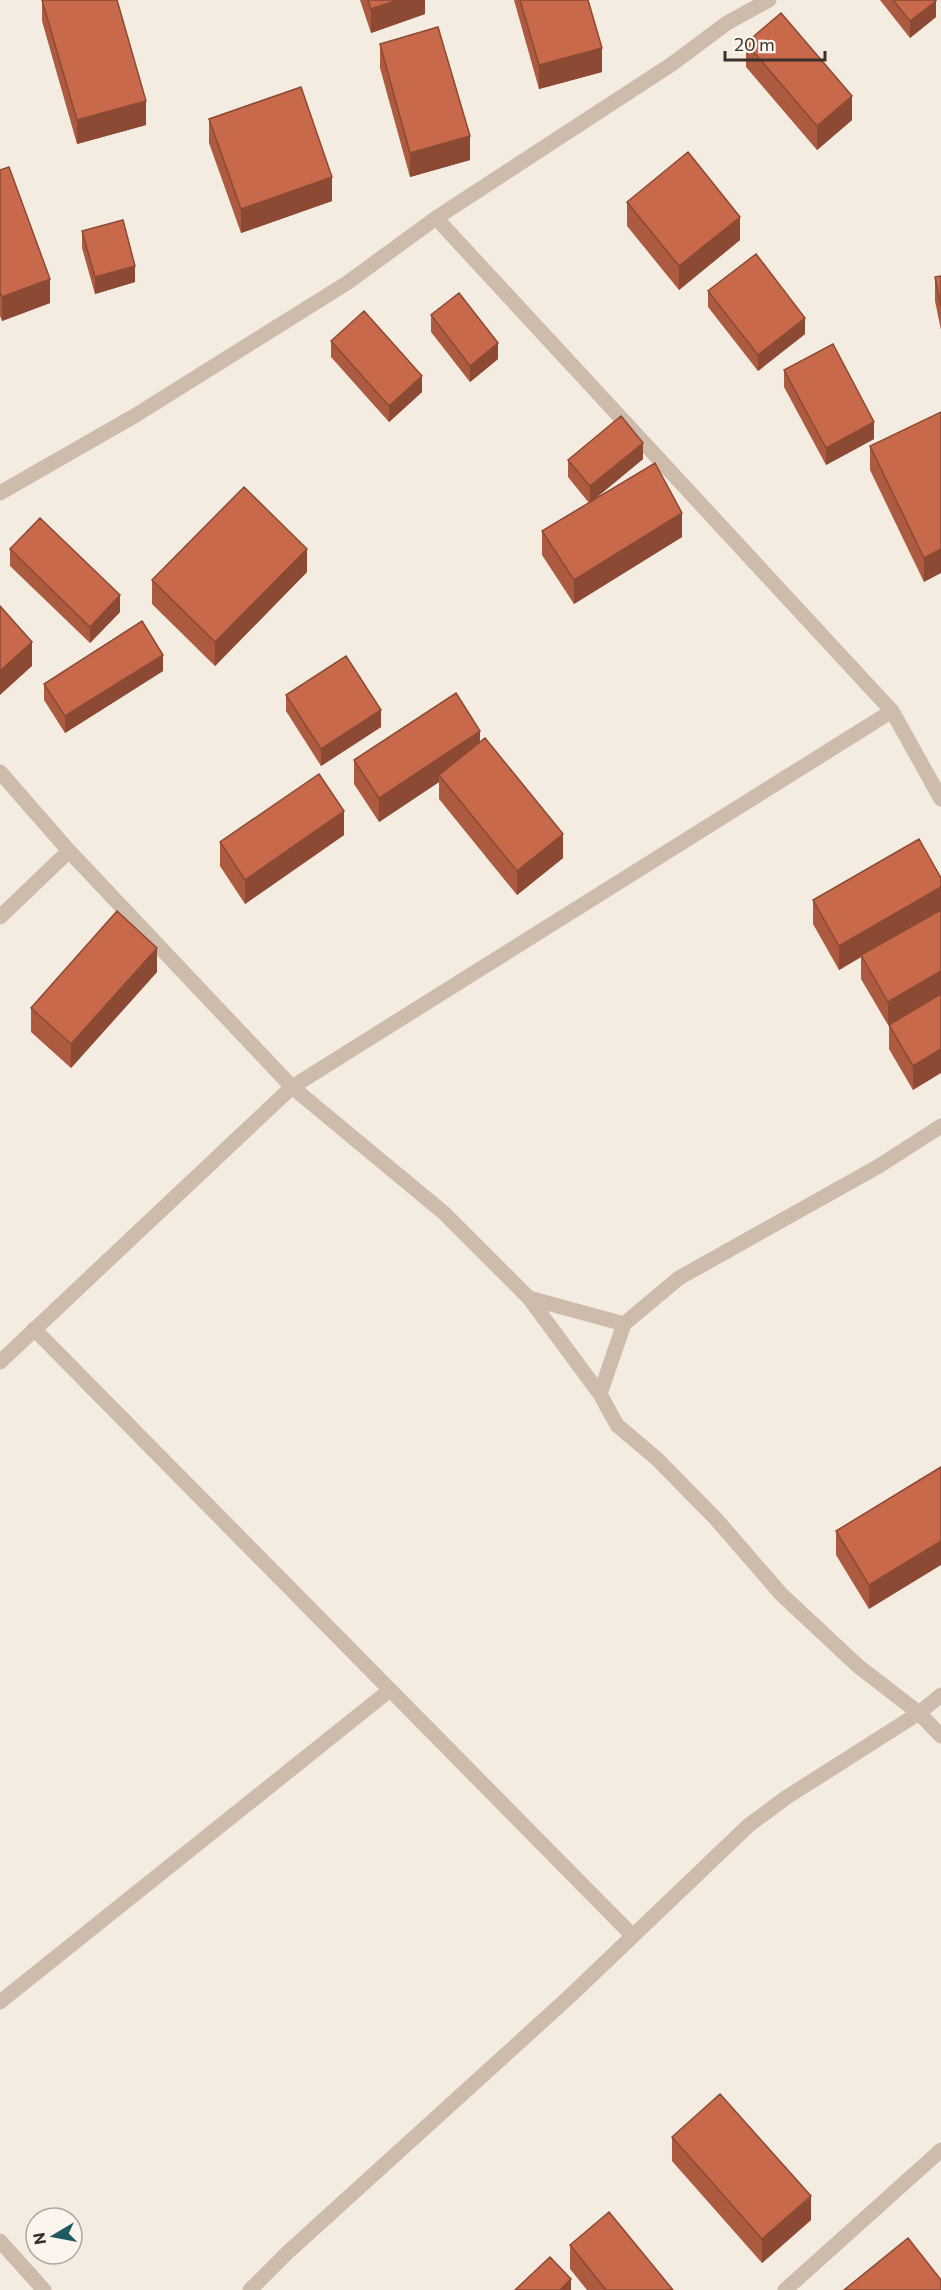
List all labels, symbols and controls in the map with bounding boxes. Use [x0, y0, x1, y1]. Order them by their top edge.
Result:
scale bar [725, 24, 826, 62]
text: 20 m [734, 33, 775, 55]
north arrow [24, 2206, 84, 2266]
text: N [28, 2231, 49, 2246]

